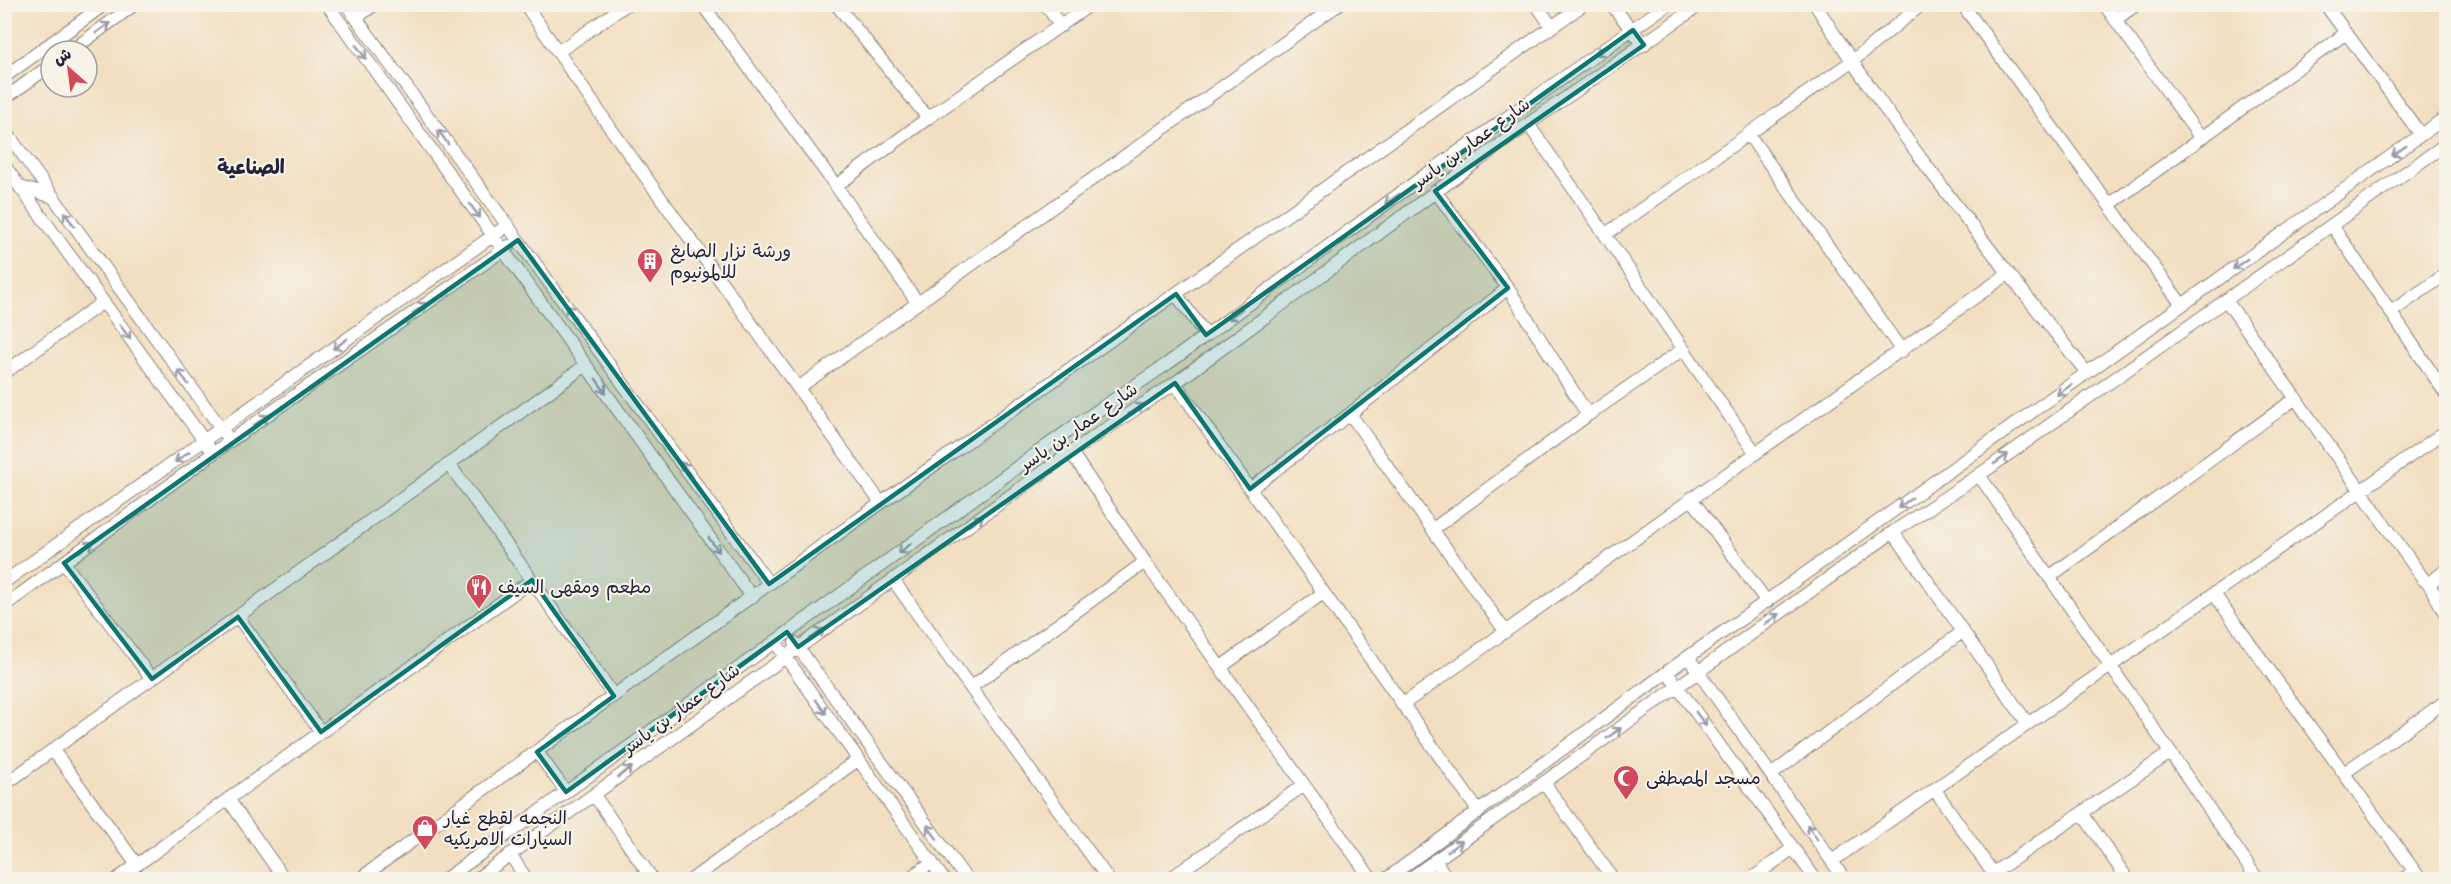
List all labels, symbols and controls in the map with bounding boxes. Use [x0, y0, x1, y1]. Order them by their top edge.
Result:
one-way arrow [94, 22, 110, 34]
north arrow [39, 39, 99, 99]
text: ش [49, 43, 75, 70]
one-way arrow [355, 44, 367, 60]
one-way arrow [1595, 44, 1612, 56]
street label: شارع عمار بن ياسر [1406, 92, 1535, 195]
one-way arrow [437, 130, 449, 146]
one-way arrow [2391, 145, 2407, 157]
district label: الصناعية [217, 154, 285, 180]
one-way arrow [1385, 193, 1401, 205]
one-way arrow [469, 202, 481, 218]
one-way arrow [63, 211, 75, 227]
place label: ورشة نزار الصايغ للالمونيوم [670, 239, 791, 286]
building icon: ورشة نزار الصايغ للالمونيوم [635, 246, 665, 284]
one-way arrow [2232, 258, 2248, 270]
one-way arrow [412, 302, 428, 314]
one-way arrow [565, 304, 577, 320]
one-way arrow [1227, 308, 1243, 320]
one-way arrow [119, 323, 131, 339]
one-way arrow [333, 338, 349, 350]
one-way arrow [177, 369, 190, 385]
street label: شارع عمار بن ياسر [1012, 377, 1142, 478]
one-way arrow [595, 378, 607, 394]
one-way arrow [2057, 384, 2073, 396]
one-way arrow [1127, 403, 1143, 415]
one-way arrow [252, 414, 268, 426]
one-way arrow [174, 451, 190, 463]
one-way arrow [1993, 453, 2009, 466]
one-way arrow [679, 462, 692, 478]
one-way arrow [1898, 497, 1914, 509]
one-way arrow [967, 514, 983, 527]
one-way arrow [708, 536, 720, 552]
one-way arrow [78, 541, 94, 553]
one-way arrow [897, 542, 913, 554]
restaurant icon: مطعم ومقهى السيف [464, 572, 494, 610]
place label: مطعم ومقهى السيف [498, 575, 651, 601]
one-way arrow [1764, 613, 1780, 625]
one-way arrow [809, 628, 825, 640]
street label: شارع عمار بن ياسر [616, 658, 745, 761]
one-way arrow [815, 698, 827, 714]
one-way arrow [1695, 711, 1707, 727]
one-way arrow [1606, 727, 1622, 739]
mosque icon: مسجد المصطفى [1611, 763, 1641, 801]
one-way arrow [616, 766, 632, 778]
place label: مسجد المصطفى [1646, 766, 1761, 790]
place label: النجمه لقطع غيار السيارات الامريكيه [442, 806, 572, 851]
shop icon: النجمه لقطع غيار السيارات الامريكيه [410, 813, 440, 851]
one-way arrow [1805, 824, 1818, 840]
one-way arrow [926, 825, 939, 841]
one-way arrow [1447, 840, 1463, 852]

